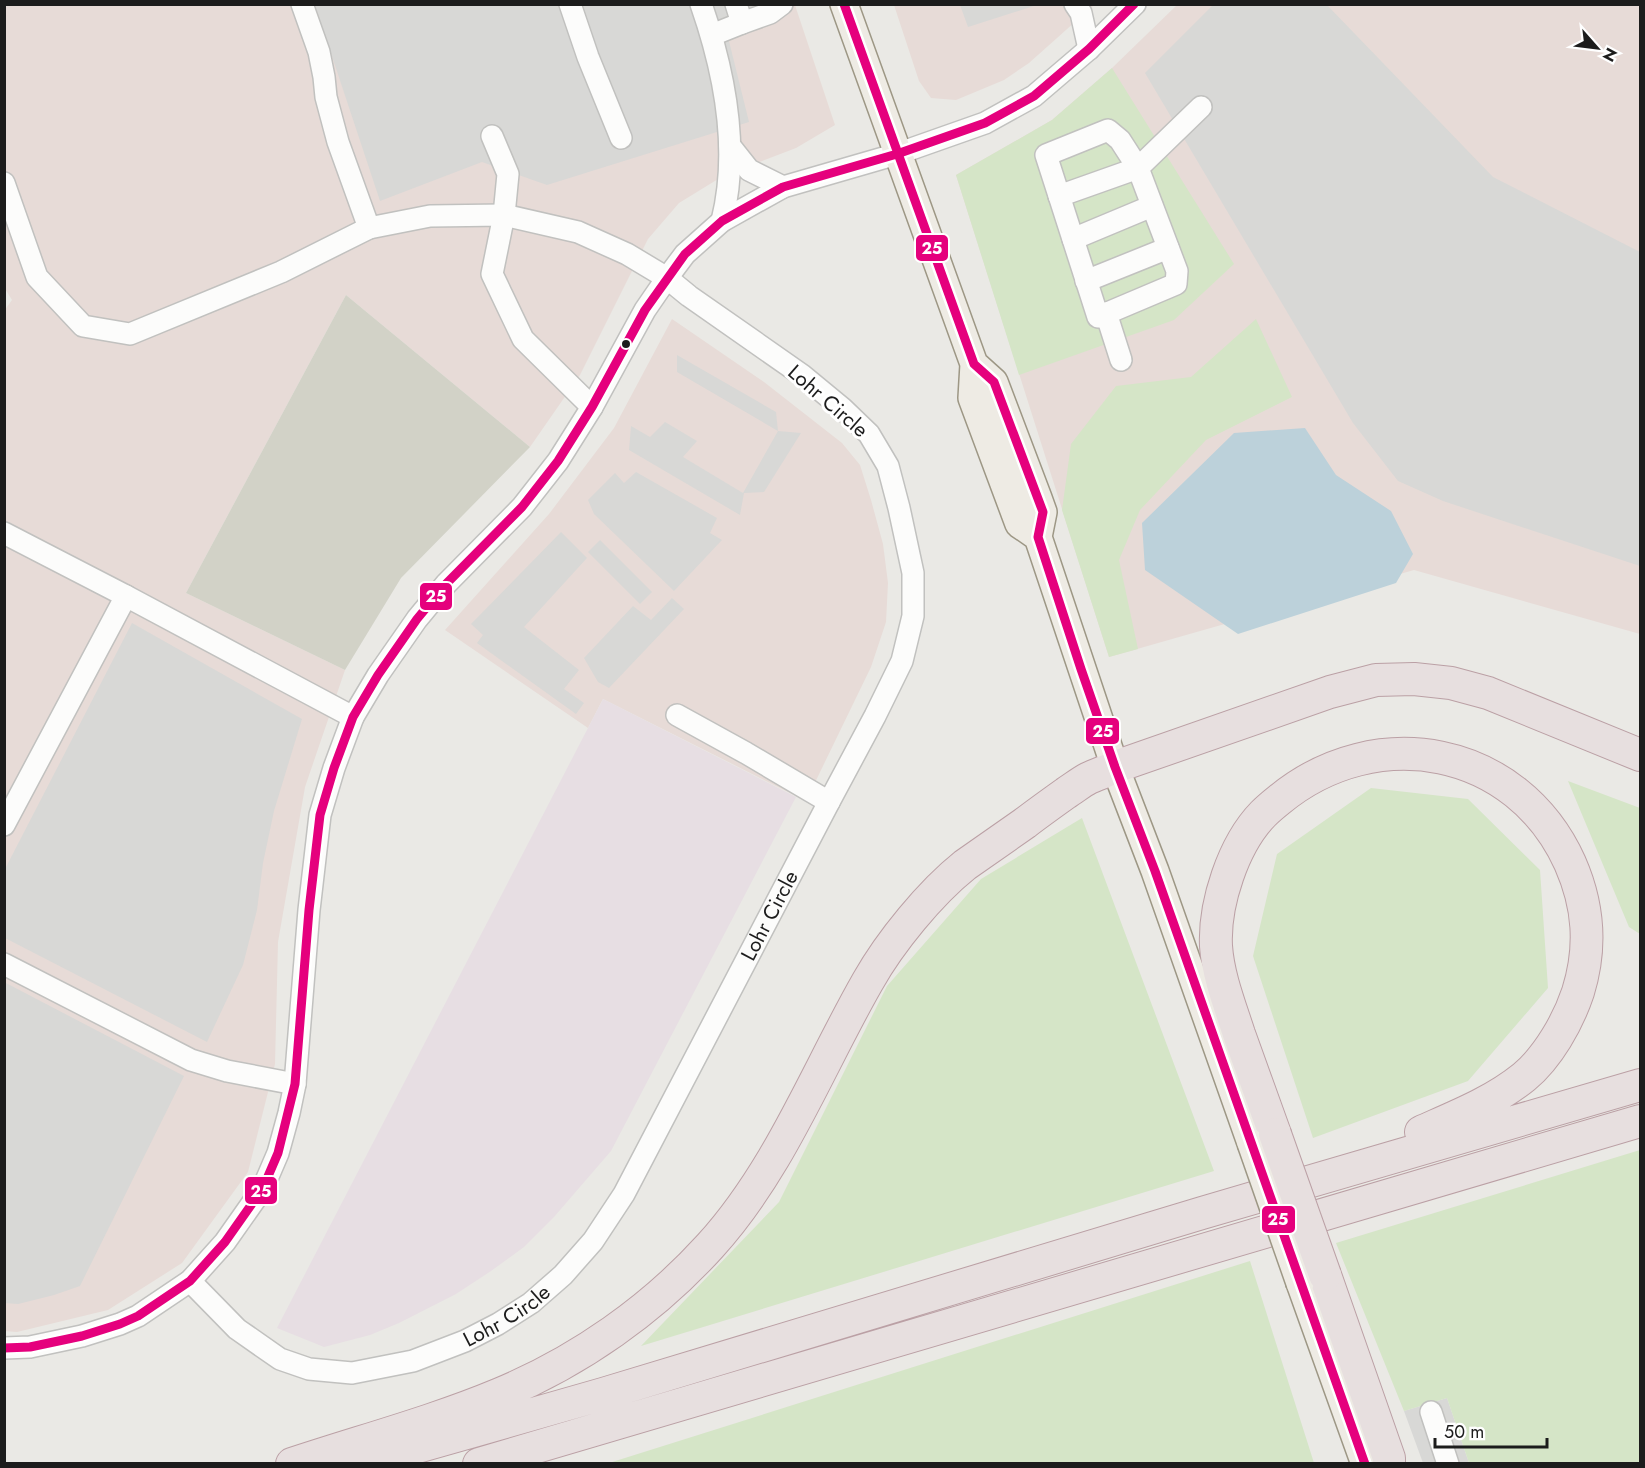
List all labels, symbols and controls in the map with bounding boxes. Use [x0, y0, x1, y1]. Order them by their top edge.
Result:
north arrow [1567, 18, 1627, 78]
text: N [1597, 44, 1623, 66]
line badge: 25 [915, 234, 949, 262]
text: 25 [922, 237, 942, 260]
unlabelled marker [620, 338, 632, 350]
street label: Lohr Circle [781, 358, 875, 445]
line badge: 25 [419, 582, 453, 611]
text: 25 [426, 585, 446, 608]
line badge: 25 [1085, 717, 1120, 745]
text: 25 [1093, 720, 1113, 743]
street label: Lohr Circle [734, 865, 806, 966]
line badge: 25 [244, 1176, 278, 1205]
text: 25 [251, 1180, 271, 1203]
line badge: 25 [1261, 1205, 1296, 1234]
text: 25 [1268, 1208, 1288, 1231]
street label: Lohr Circle [458, 1278, 557, 1354]
scale bar [1435, 1411, 1548, 1449]
text: 50 m [1444, 1419, 1484, 1445]

